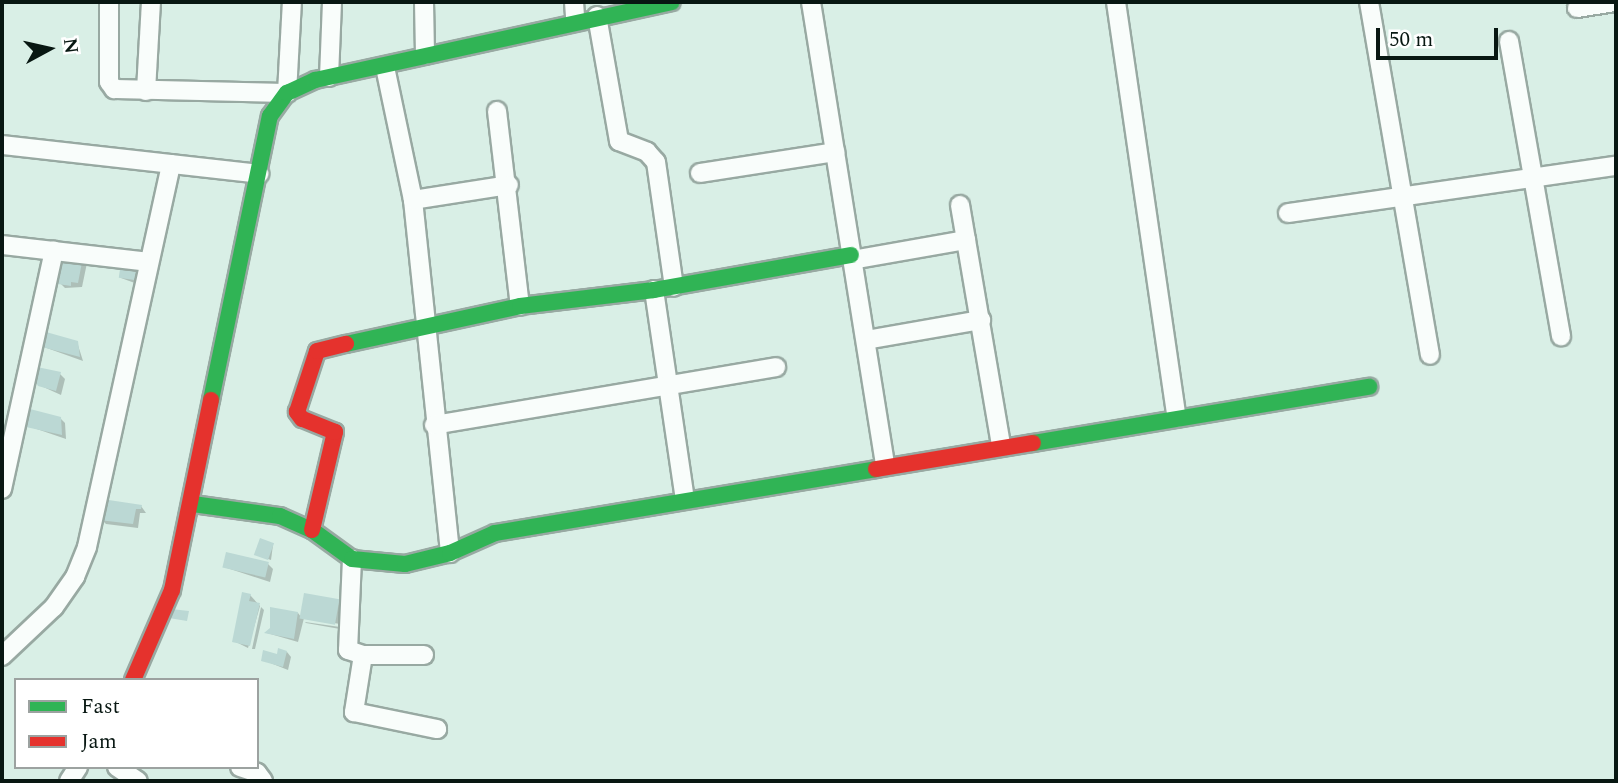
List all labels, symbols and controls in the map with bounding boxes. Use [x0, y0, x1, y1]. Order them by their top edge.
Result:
north arrow [14, 14, 84, 84]
scale bar [1380, 14, 1502, 58]
text: 50 m [1389, 24, 1433, 56]
text: N [55, 36, 86, 56]
legend [14, 678, 259, 769]
text: Fast [81, 691, 120, 723]
text: Jam [81, 726, 117, 758]

